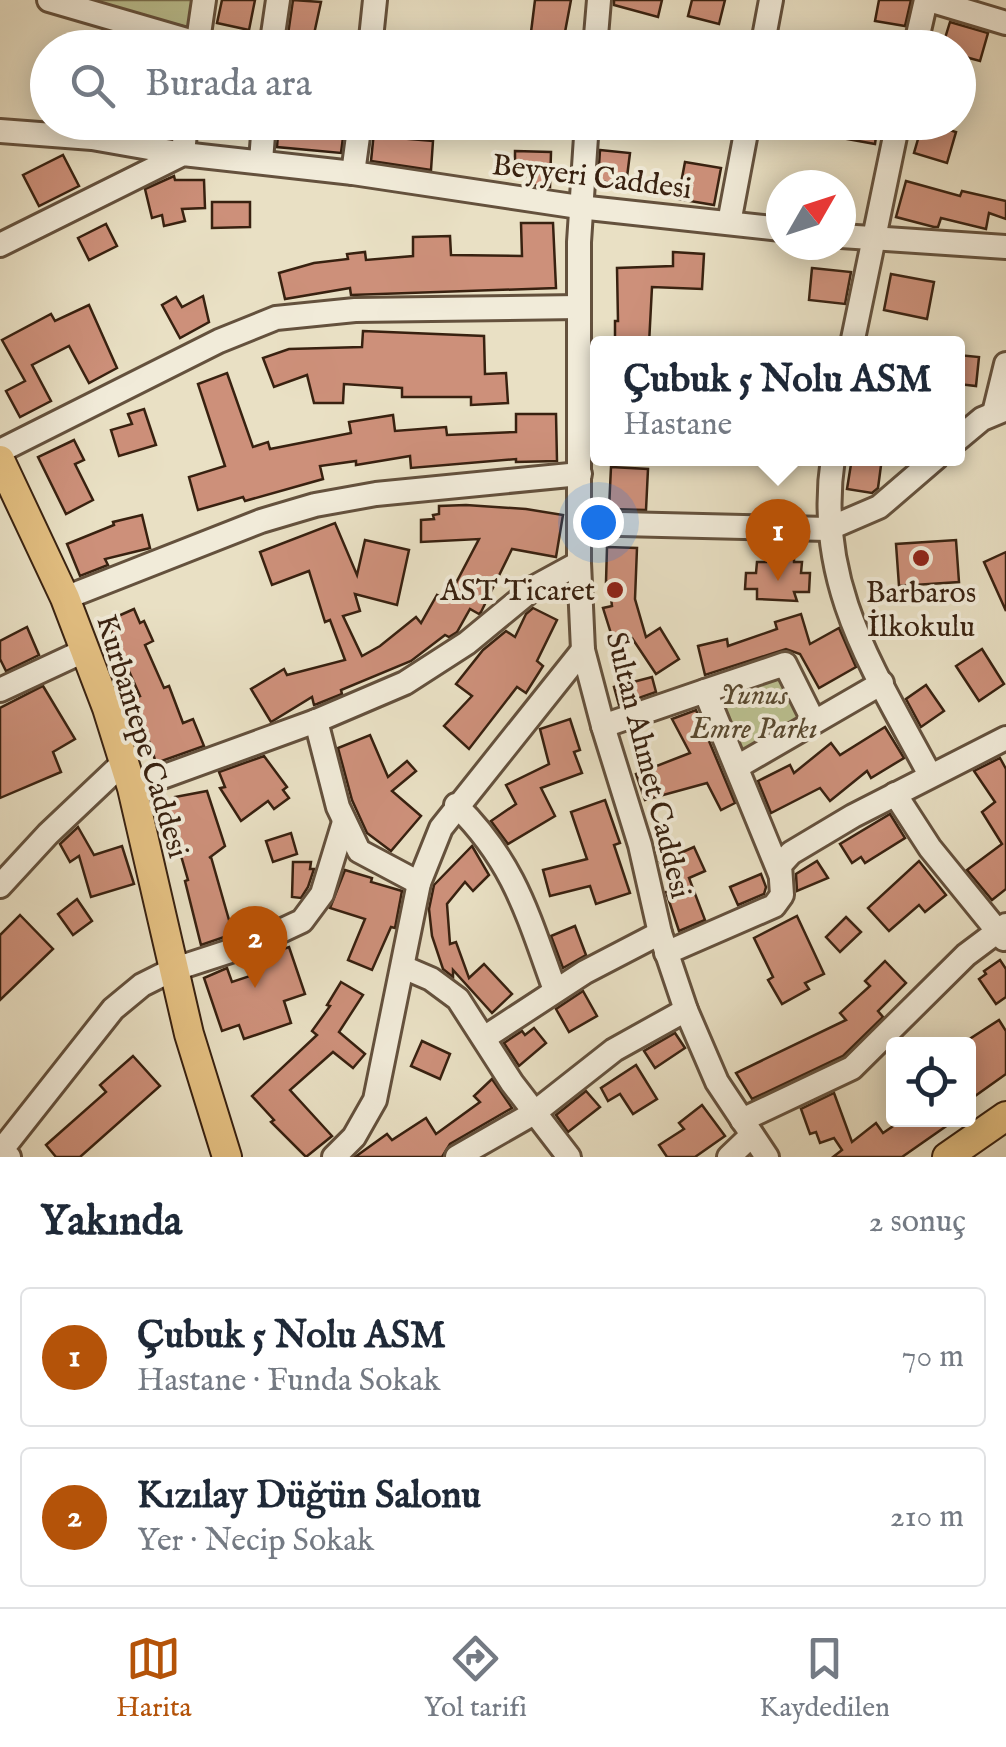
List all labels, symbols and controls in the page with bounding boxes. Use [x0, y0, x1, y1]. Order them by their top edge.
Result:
search box [30, 30, 976, 140]
icon: search [65, 58, 120, 113]
text: Burada ara [145, 61, 312, 109]
street label: Beyyeri Caddesi [490, 147, 694, 209]
north arrow [766, 170, 856, 260]
popup [590, 336, 965, 466]
text: Çubuk 5 Nolu ASM [623, 357, 932, 405]
text: Hastane [623, 405, 732, 446]
your location [573, 497, 624, 548]
pin: 1 [746, 498, 810, 581]
marker: Barbaros İlkokulu [910, 547, 932, 569]
place label: AST Ticaret [439, 573, 595, 611]
place label: Barbaros İlkokulu [866, 575, 976, 647]
marker: AST Ticaret [604, 579, 626, 601]
street label: Kurbantepe Caddesi [86, 610, 196, 863]
street label: Sultan Ahmet Caddesi [596, 628, 699, 903]
park label: Yunus Emre Parkı [689, 677, 818, 749]
pin: 2 [222, 906, 288, 988]
map controls [886, 1037, 976, 1127]
button: locate [886, 1037, 976, 1127]
text: Yakında [40, 1196, 182, 1249]
text: 2 sonuç [868, 1202, 966, 1243]
text: Çubuk 5 Nolu ASM [137, 1313, 446, 1361]
text: 1 [69, 1337, 80, 1378]
text: 70 m [902, 1337, 964, 1378]
text: Hastane · Funda Sokak [137, 1361, 440, 1402]
text: Kızılay Düğün Salonu [137, 1473, 481, 1521]
text: 2 [67, 1497, 82, 1538]
text: 210 m [890, 1497, 964, 1538]
text: Yer · Necip Sokak [137, 1521, 374, 1562]
tab: Harita [116, 1631, 192, 1726]
tab: Yol tarifi [424, 1631, 527, 1726]
tab: Kaydedilen [759, 1631, 890, 1726]

